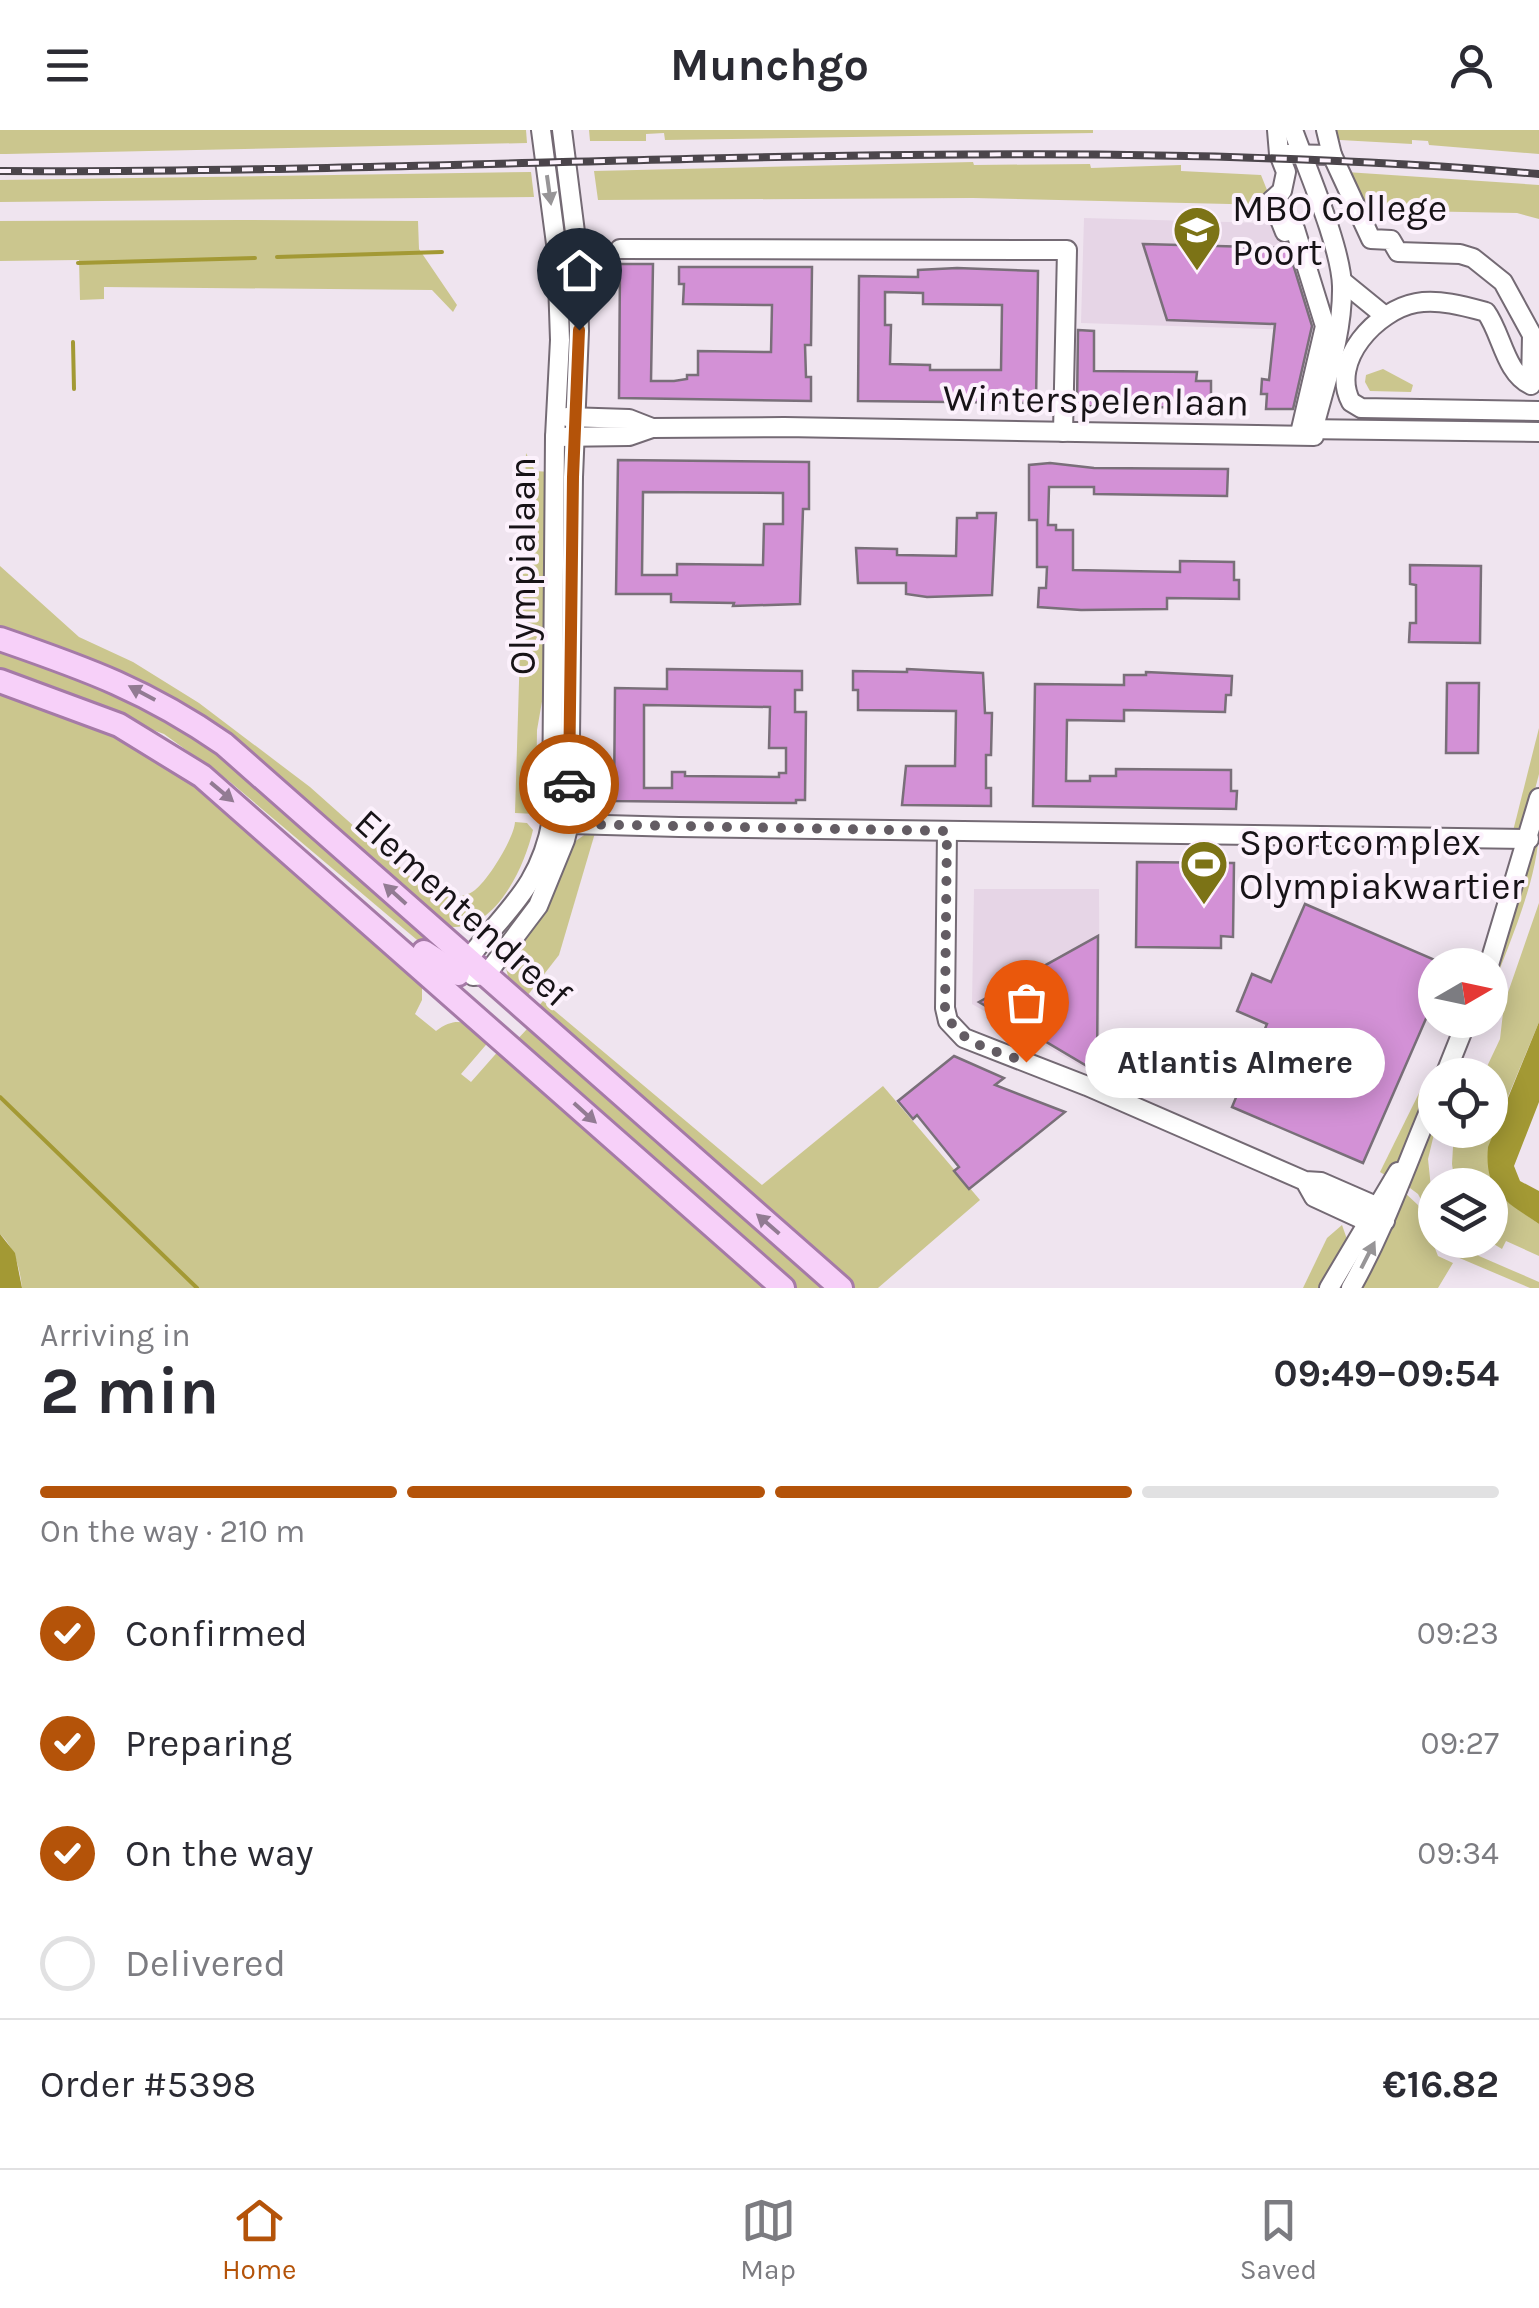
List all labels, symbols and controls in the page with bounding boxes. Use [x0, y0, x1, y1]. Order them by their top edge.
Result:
icon: menu [40, 38, 95, 93]
icon: person [1444, 38, 1499, 93]
text: Munchgo [670, 39, 869, 91]
one-way arrow [541, 175, 557, 207]
place label: MBO College Poort [1232, 186, 1447, 275]
school or university icon: MBO College Poort [1171, 204, 1223, 272]
pin [537, 228, 622, 331]
icon: home [552, 243, 607, 298]
street label: Winterspelenlaan [943, 375, 1249, 426]
street label: Olympialaan [500, 457, 545, 675]
one-way arrow [127, 685, 156, 702]
courier [519, 734, 619, 834]
icon: car [542, 757, 597, 812]
one-way arrow [209, 781, 234, 803]
street label: Elementendreef [346, 800, 580, 1018]
place label: Sportcomplex Olympiakwartier [1239, 820, 1525, 909]
sports icon: Sportcomplex Olympiakwartier [1178, 838, 1230, 906]
one-way arrow [383, 884, 408, 906]
north arrow [1418, 948, 1508, 1038]
map controls [1418, 948, 1508, 1258]
pin [984, 960, 1069, 1063]
icon: bag [999, 975, 1054, 1030]
callout: Atlantis Almere [1086, 1027, 1386, 1097]
text: Atlantis Almere [1117, 1044, 1353, 1081]
button: locate [1418, 1058, 1508, 1148]
one-way arrow [572, 1101, 597, 1123]
button: layers [1418, 1168, 1508, 1258]
one-way arrow [756, 1213, 781, 1235]
one-way arrow [1360, 1240, 1377, 1269]
text: Arriving in [40, 1317, 191, 1354]
text: 09:49–09:54 [1274, 1351, 1499, 1396]
text: 2 min [40, 1353, 219, 1429]
text: On the way · 210 m [40, 1513, 305, 1550]
icon: check [40, 1606, 95, 1661]
text: Confirmed [125, 1611, 308, 1656]
text: 09:23 [1417, 1615, 1499, 1652]
icon: check [40, 1716, 95, 1771]
text: Preparing [125, 1721, 292, 1766]
text: 09:27 [1421, 1725, 1499, 1762]
icon: check [40, 1826, 95, 1881]
text: On the way [125, 1831, 313, 1876]
text: 09:34 [1417, 1835, 1499, 1872]
text: Delivered [125, 1941, 286, 1986]
text: Order #5398 [40, 2062, 256, 2107]
text: €16.82 [1383, 2062, 1499, 2107]
tab: Home [222, 2193, 297, 2286]
tab: Map [740, 2193, 796, 2286]
tab: Saved [1240, 2193, 1317, 2286]

